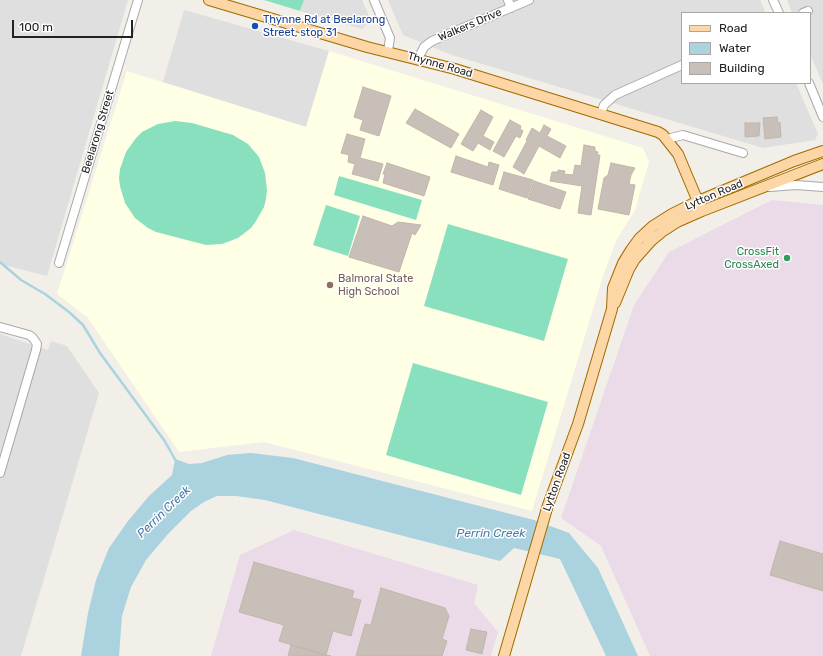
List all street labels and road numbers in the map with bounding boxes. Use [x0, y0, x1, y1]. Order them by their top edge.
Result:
street label: Walkers Drive [436, 6, 504, 44]
street label: Thynne Road [406, 49, 474, 81]
street label: Beelarong Street [79, 89, 117, 175]
street label: Lytton Road [683, 177, 745, 213]
street label: Lytton Road [540, 451, 574, 513]

